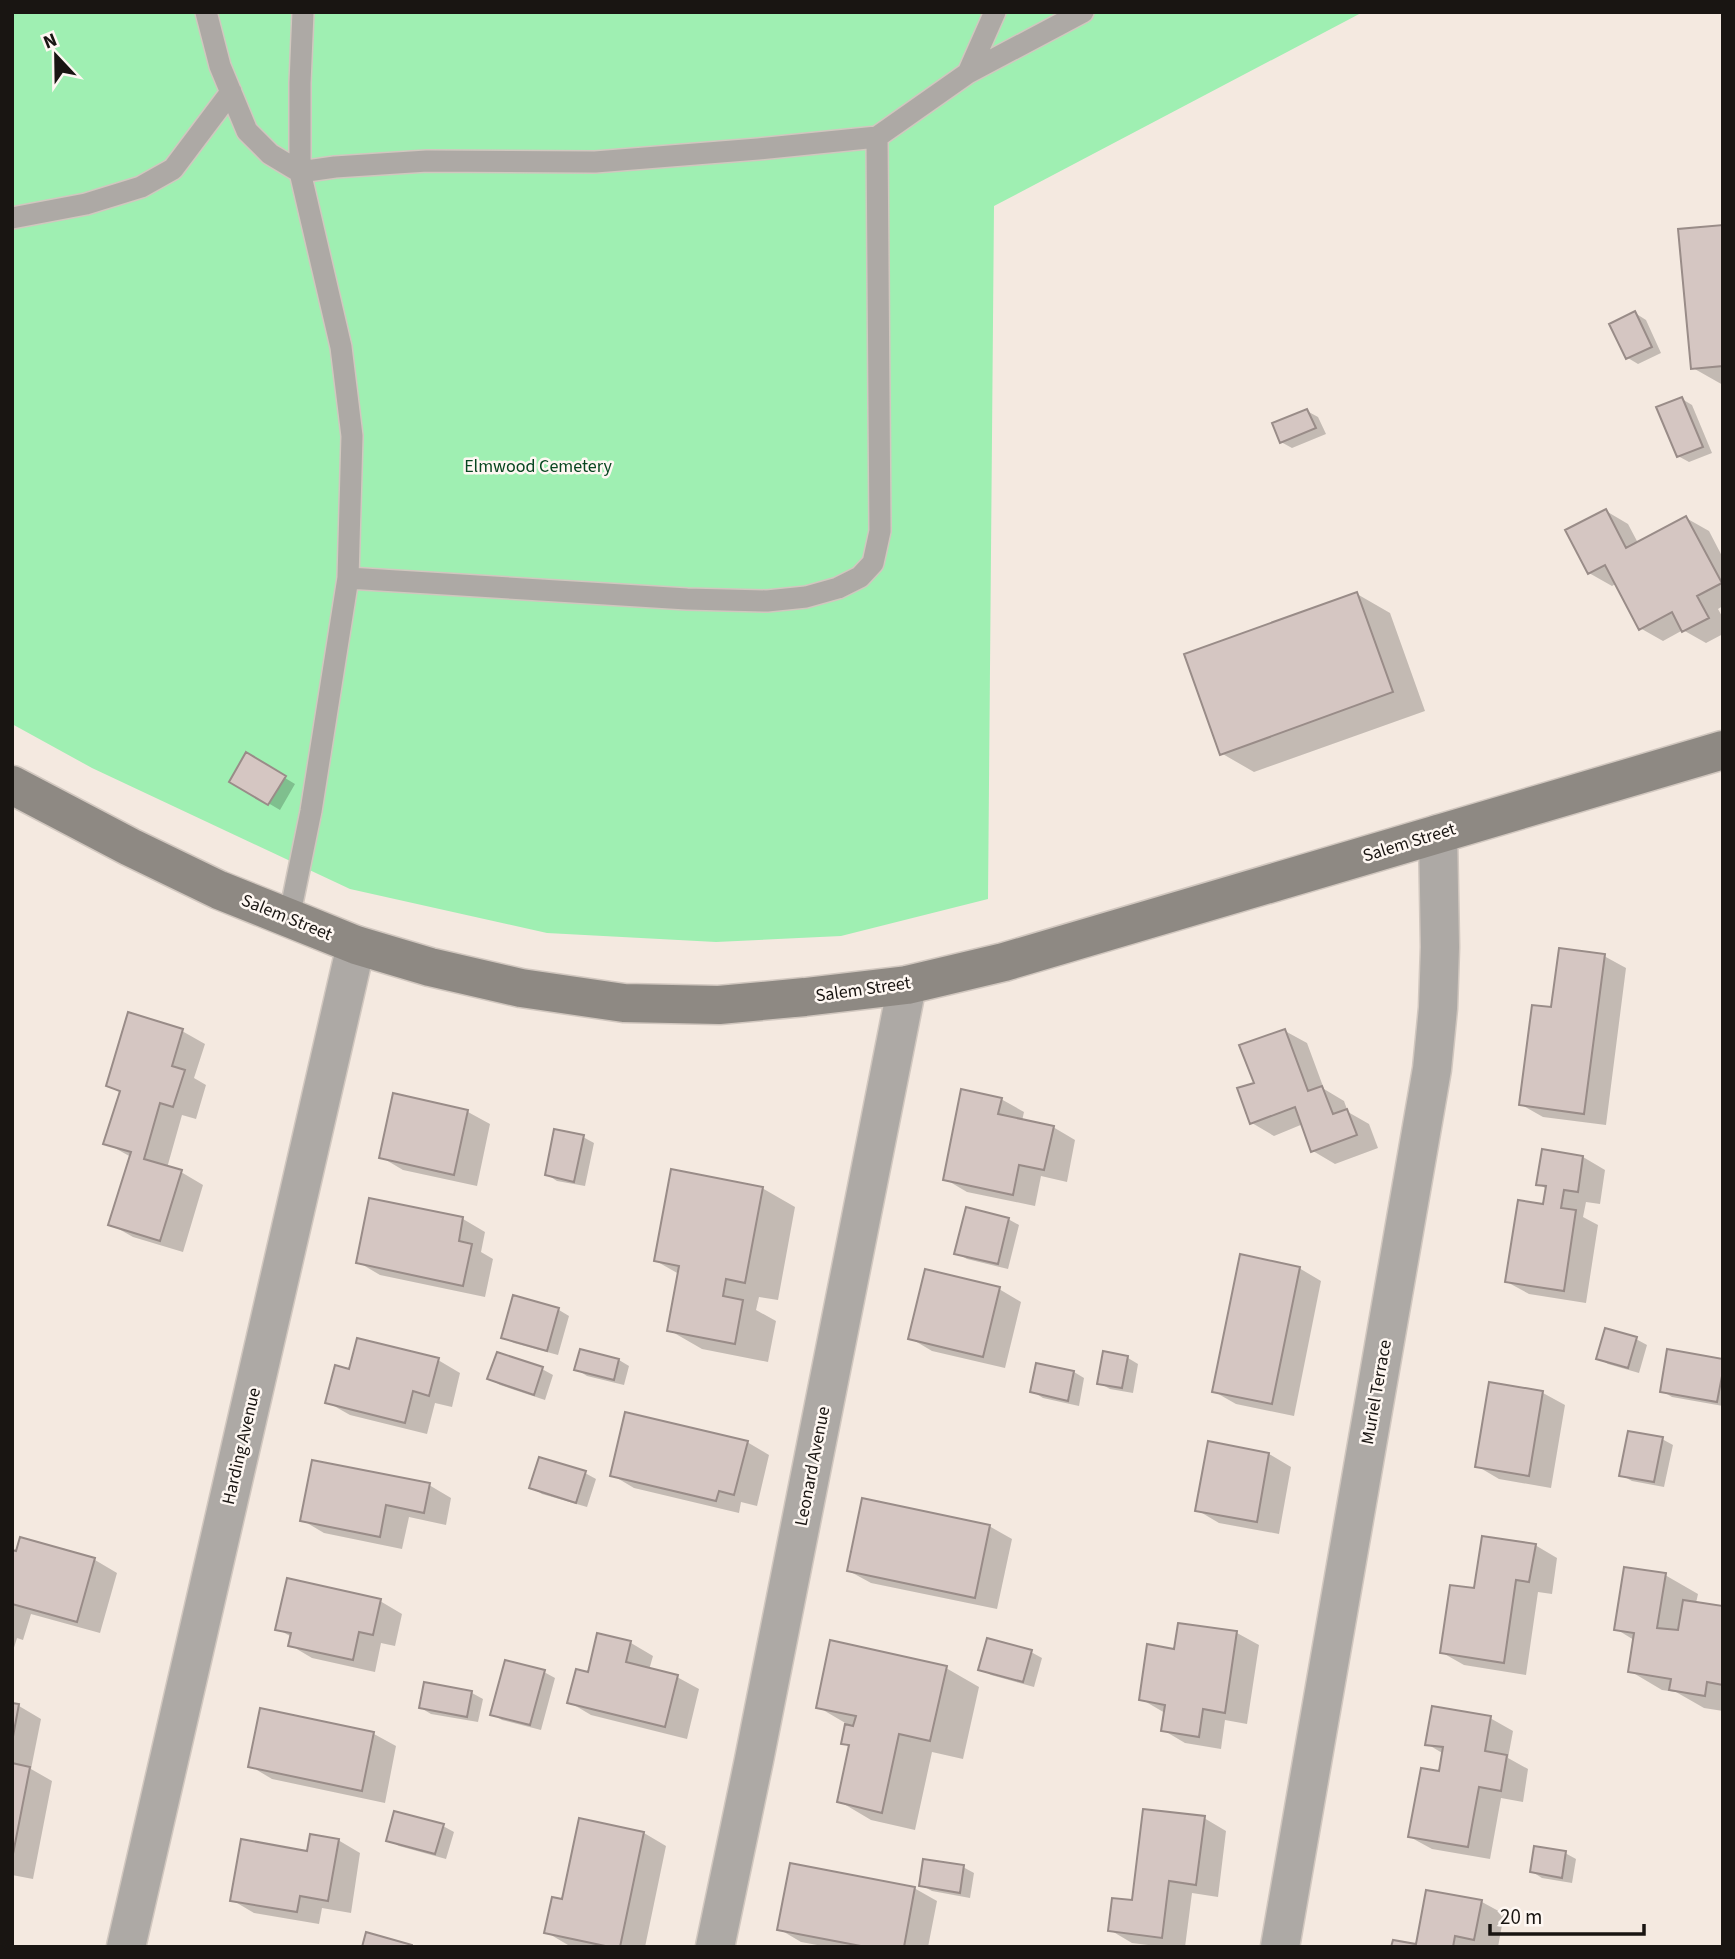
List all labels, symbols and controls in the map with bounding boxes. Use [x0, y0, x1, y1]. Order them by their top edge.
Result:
north arrow [21, 21, 91, 91]
text: N [39, 27, 61, 57]
park label: Elmwood Cemetery [464, 454, 612, 479]
street label: Salem Street [1360, 817, 1459, 868]
street label: Salem Street [238, 888, 336, 947]
street label: Salem Street [814, 970, 912, 1009]
street label: Muriel Terrace [1355, 1338, 1398, 1446]
street label: Harding Avenue [216, 1385, 267, 1507]
street label: Leonard Avenue [789, 1404, 836, 1528]
scale bar [1490, 1892, 1644, 1936]
text: 20 m [1500, 1902, 1542, 1932]

